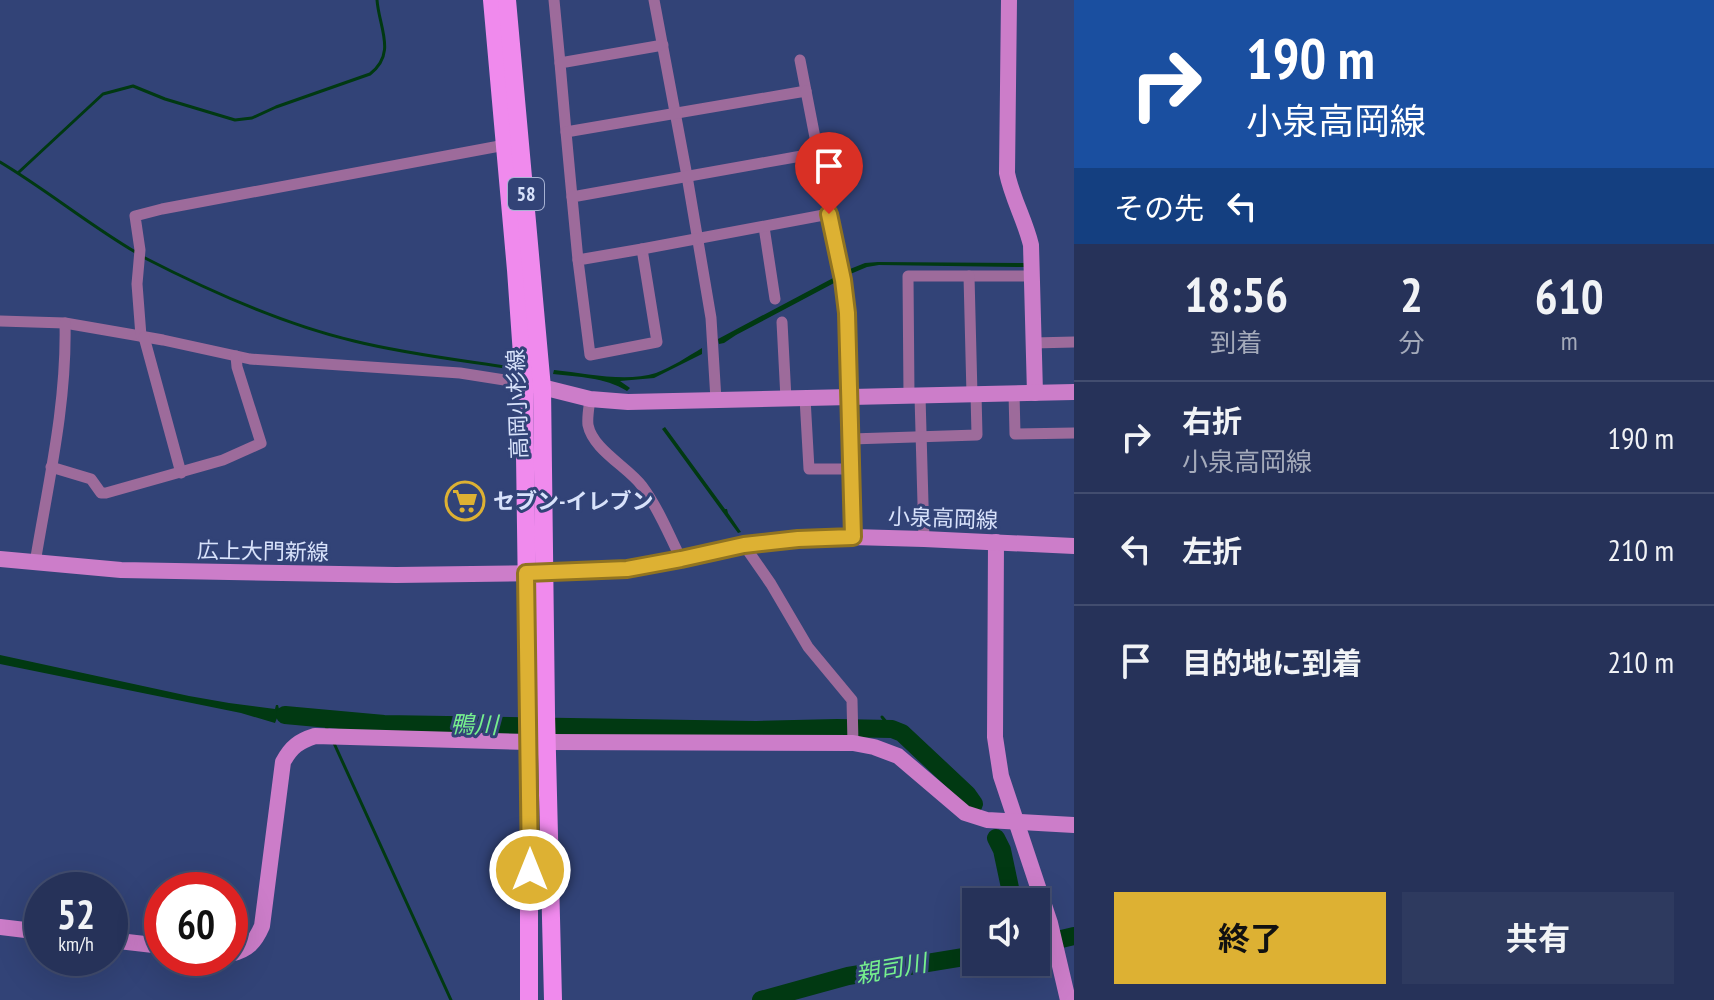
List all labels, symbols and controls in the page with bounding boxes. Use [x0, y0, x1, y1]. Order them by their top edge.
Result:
text: 190 m [1246, 22, 1375, 94]
icon: right [1114, 32, 1218, 136]
text: 小泉高岡線 [1246, 97, 1426, 144]
pin [795, 132, 863, 214]
icon: arrive [807, 144, 851, 188]
road number: 58 [508, 178, 544, 210]
icon: left [1220, 184, 1264, 228]
text: その先 [1114, 188, 1204, 227]
text: 18:56 [1184, 263, 1288, 325]
text: 2 [1400, 263, 1423, 325]
text: 610 [1535, 265, 1604, 327]
text: m [1561, 324, 1578, 357]
text: 到着 [1210, 326, 1262, 359]
text: 分 [1398, 326, 1425, 359]
street label: 高岡小杉線 [501, 349, 533, 459]
text: 右折 [1182, 401, 1242, 440]
icon: right [1114, 415, 1158, 459]
text: 190 m [1608, 418, 1674, 457]
text: 小泉高岡線 [1182, 445, 1312, 478]
supermarket icon: セブン-イレブン [444, 480, 486, 522]
place label: セブン-イレブン [493, 487, 654, 515]
street label: 小泉高岡線 [888, 502, 998, 534]
icon: left [1114, 527, 1158, 571]
text: 210 m [1608, 530, 1674, 569]
text: 左折 [1182, 531, 1242, 570]
street label: 広上大門新線 [197, 536, 329, 566]
icon: arrive [1114, 639, 1158, 683]
text: 210 m [1608, 642, 1674, 681]
text: 目的地に到着 [1182, 643, 1362, 682]
water label: 鴨川 [450, 709, 501, 740]
position arrow [488, 828, 572, 912]
speed limit sign: 60 [144, 872, 248, 976]
text: 52 [57, 888, 95, 940]
map controls [962, 888, 1050, 976]
button: sound [962, 888, 1050, 976]
button: 終了 [1114, 892, 1386, 984]
button: 共有 [1402, 892, 1674, 984]
text: km/h [58, 931, 94, 957]
water label: 親司川 [853, 946, 932, 990]

